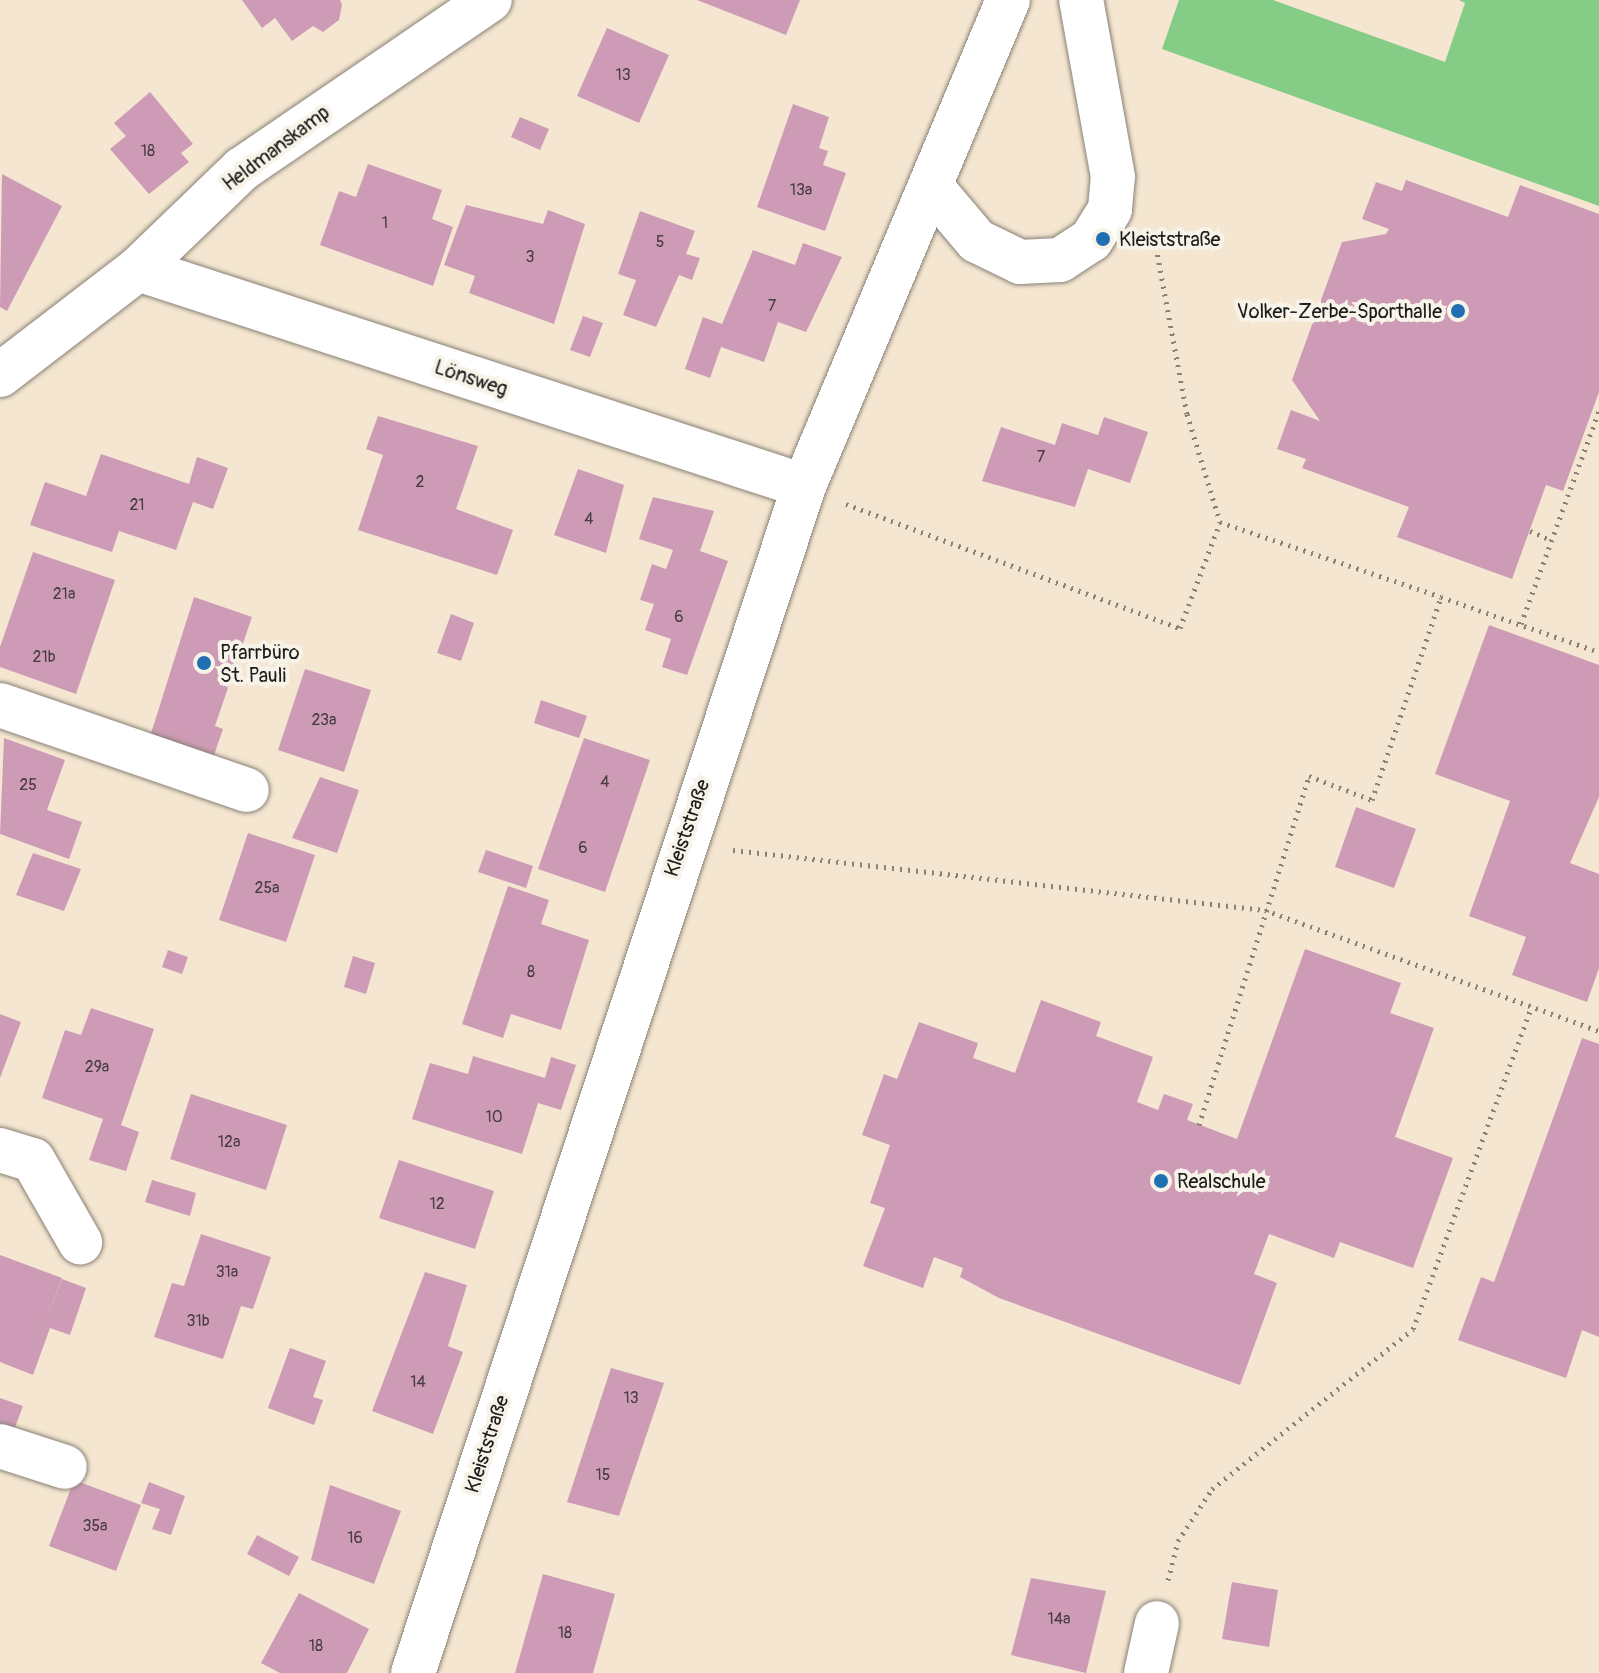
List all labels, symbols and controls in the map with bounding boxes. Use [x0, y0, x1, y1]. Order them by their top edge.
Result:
house number: 13 [615, 65, 631, 85]
street label: Heldmanskamp [218, 100, 334, 196]
house number: 18 [141, 141, 155, 161]
house number: 13a [790, 180, 812, 200]
house number: 1 [382, 213, 388, 233]
place label: Kleiststraße [1119, 227, 1220, 251]
marker: Kleiststraße [1094, 230, 1112, 248]
house number: 5 [656, 232, 664, 252]
house number: 3 [526, 247, 534, 267]
house number: 7 [768, 296, 776, 316]
place label: Volker-Zerbe-Sporthalle [1237, 299, 1442, 323]
marker: Volker-Zerbe-Sporthalle [1449, 302, 1467, 320]
street label: Lönsweg [431, 355, 511, 401]
house number: 7 [1037, 447, 1045, 467]
house number: 2 [416, 472, 424, 492]
house number: 21 [129, 495, 145, 515]
house number: 4 [584, 509, 594, 529]
house number: 21a [53, 584, 75, 604]
house number: 6 [674, 607, 684, 627]
place label: Pfarrbüro St. Pauli [220, 640, 300, 687]
house number: 21b [32, 647, 56, 667]
marker: Pfarrbüro St. Pauli [195, 654, 213, 672]
house number: 23a [312, 710, 336, 730]
house number: 4 [600, 772, 610, 792]
house number: 25 [19, 775, 37, 795]
street label: Kleiststraße [659, 776, 715, 880]
house number: 6 [578, 838, 588, 858]
house number: 25a [254, 878, 280, 898]
house number: 8 [527, 962, 535, 982]
house number: 29a [85, 1057, 109, 1077]
house number: 10 [485, 1107, 503, 1127]
house number: 12a [218, 1132, 240, 1152]
place label: Realschule [1177, 1169, 1266, 1193]
marker: Realschule [1152, 1172, 1170, 1190]
house number: 12 [429, 1194, 445, 1214]
house number: 31a [216, 1262, 238, 1282]
house number: 31b [186, 1311, 210, 1331]
house number: 14 [410, 1372, 426, 1392]
house number: 13 [623, 1388, 639, 1408]
street label: Kleiststraße [460, 1392, 514, 1496]
house number: 15 [596, 1465, 610, 1485]
house number: 35a [82, 1516, 108, 1536]
house number: 16 [347, 1528, 363, 1548]
house number: 14a [1048, 1609, 1070, 1629]
house number: 18 [558, 1623, 572, 1643]
house number: 18 [309, 1636, 323, 1656]

